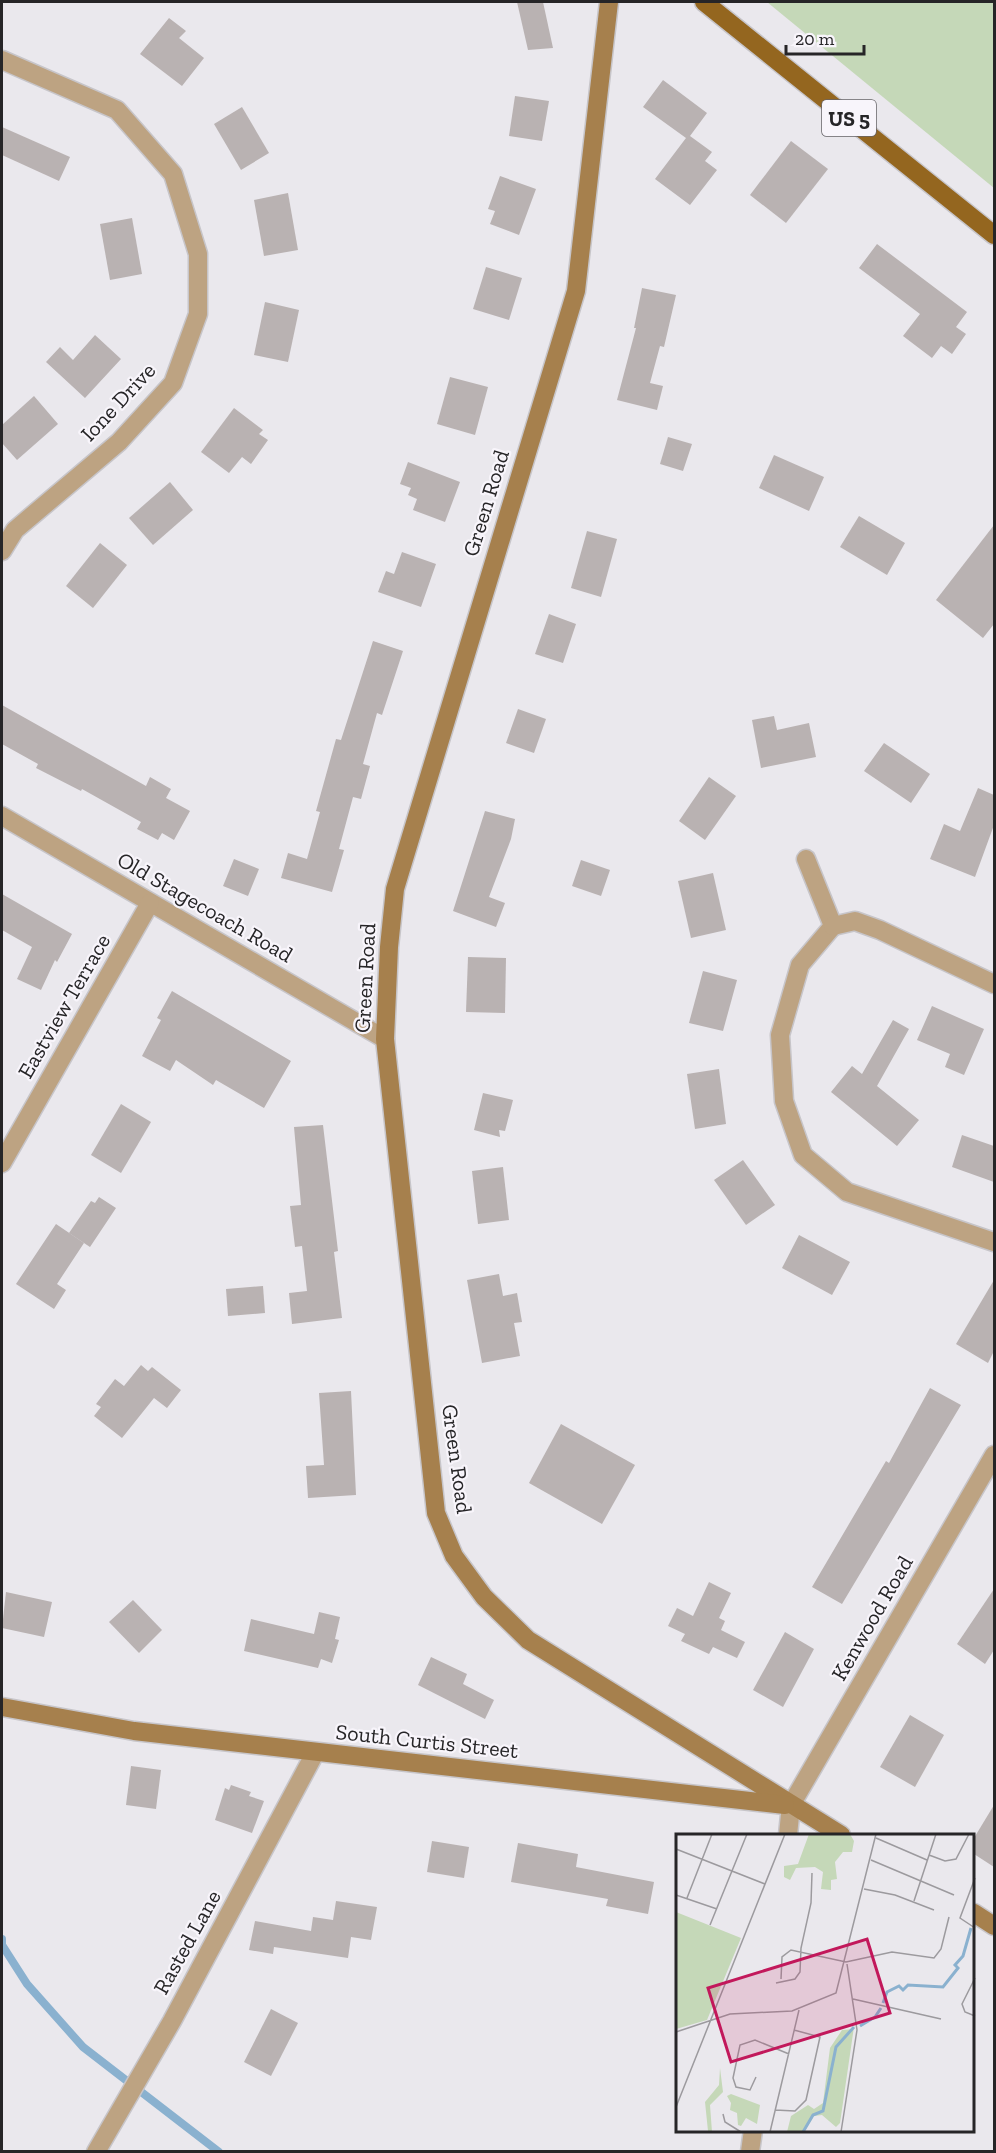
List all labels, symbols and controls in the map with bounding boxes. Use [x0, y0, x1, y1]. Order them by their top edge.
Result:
scale bar [786, 18, 864, 56]
text: 20 m [795, 28, 835, 50]
road number: US 5 [822, 100, 876, 136]
street label: Ione Drive [75, 357, 161, 447]
street label: Green Road [457, 446, 515, 560]
street label: Old Stagecoach Road [112, 846, 298, 968]
street label: Green Road [349, 922, 381, 1034]
street label: Eastview Terrace [12, 929, 116, 1083]
street label: Green Road [436, 1403, 478, 1515]
street label: Kenwood Road [825, 1551, 919, 1685]
street label: South Curtis Street [334, 1718, 520, 1764]
inset map [676, 1834, 975, 2132]
street label: Rasted Lane [147, 1885, 227, 1999]

